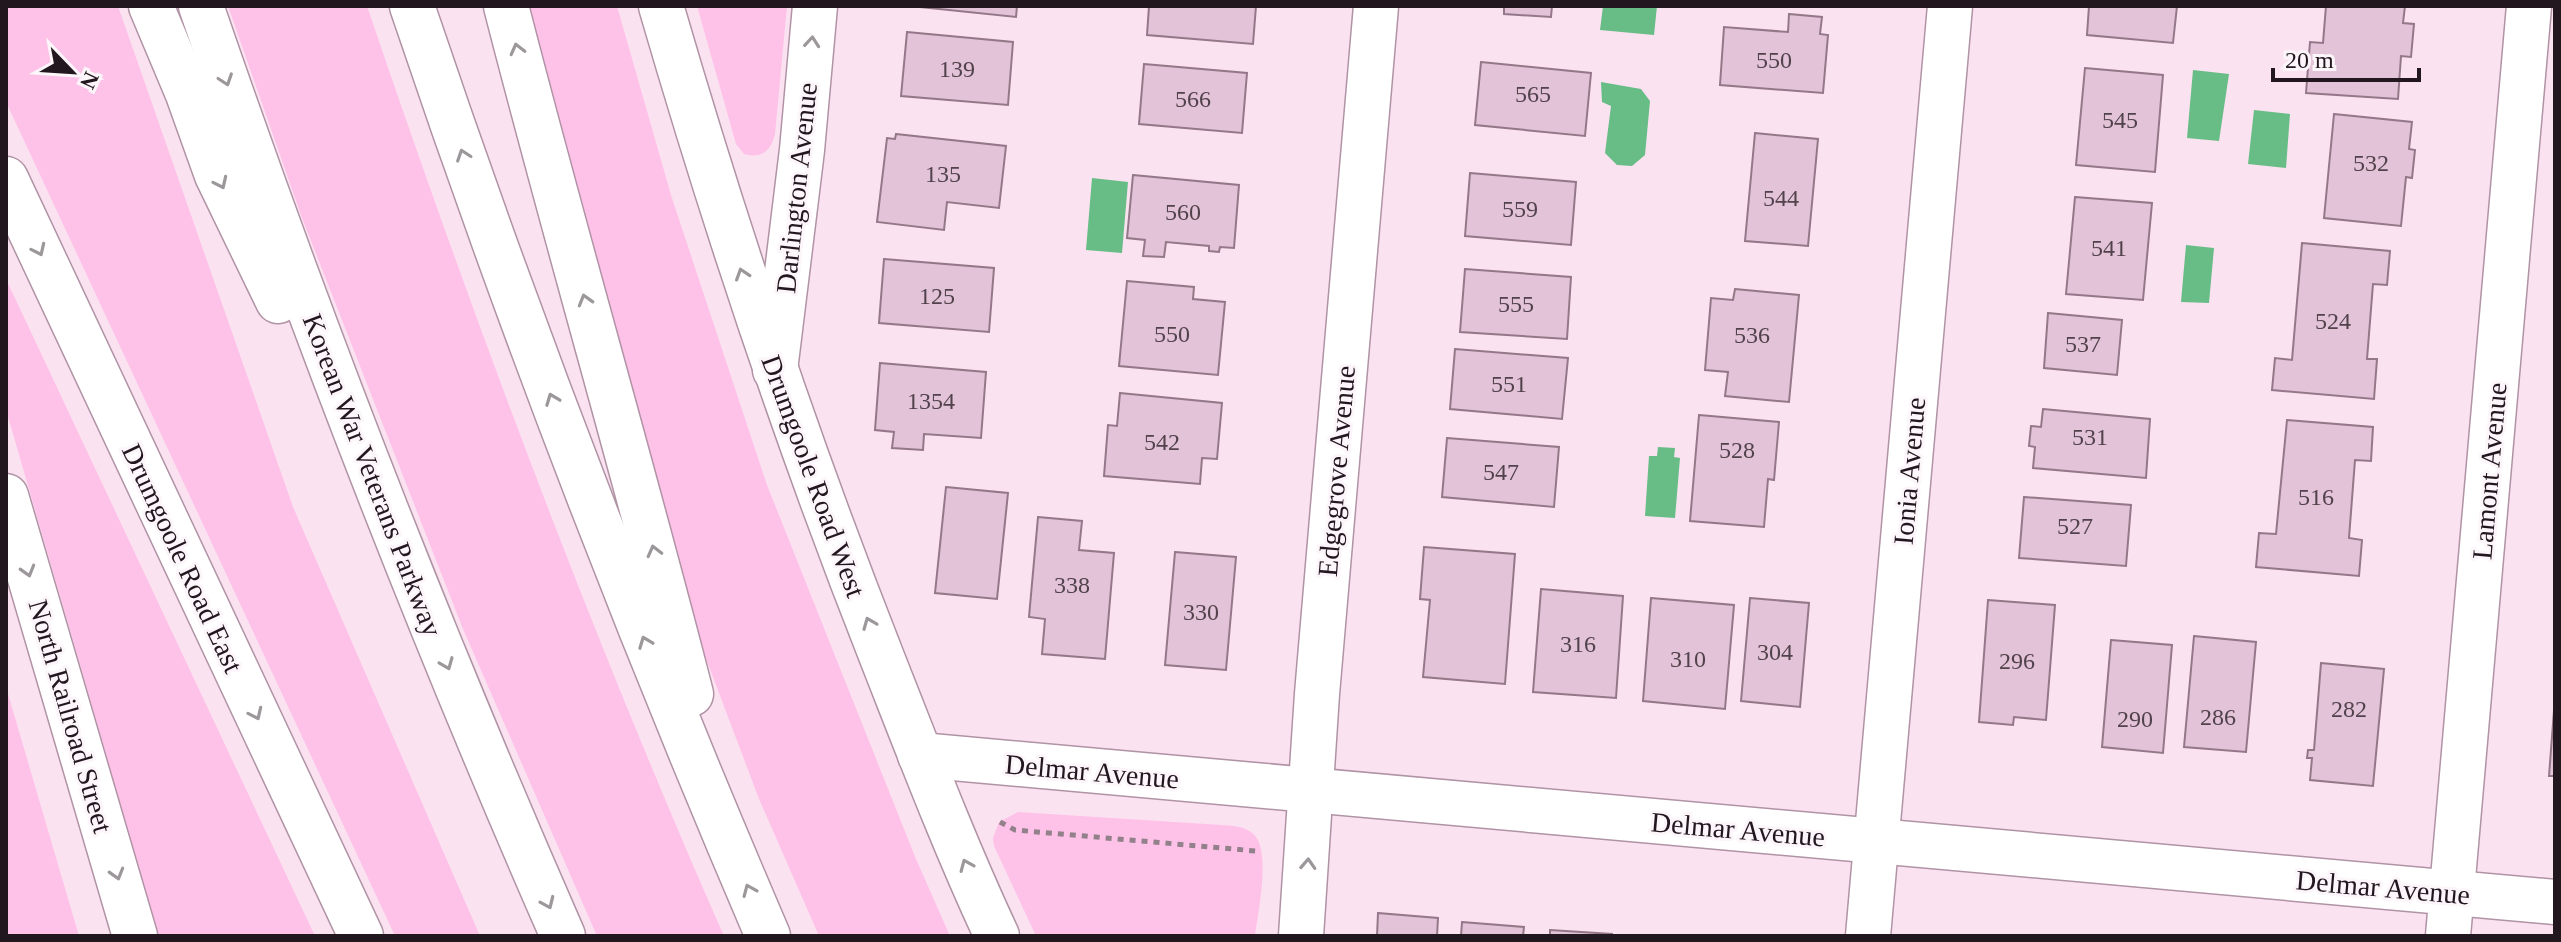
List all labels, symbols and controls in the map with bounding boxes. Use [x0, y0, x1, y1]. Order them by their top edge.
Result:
north arrow [32, 32, 112, 112]
scale bar [2273, 32, 2419, 82]
one-way arrow [803, 35, 820, 48]
one-way arrow [510, 43, 527, 56]
house number: 550 [1756, 47, 1792, 73]
text: 20 m [2285, 47, 2334, 73]
house number: 139 [939, 56, 975, 82]
text: N [75, 68, 104, 93]
one-way arrow [217, 72, 233, 86]
street label: Darlington Avenue [770, 81, 823, 295]
house number: 565 [1515, 81, 1551, 107]
house number: 566 [1175, 86, 1211, 112]
house number: 545 [2102, 107, 2138, 133]
one-way arrow [456, 149, 472, 163]
house number: 532 [2353, 150, 2389, 176]
house number: 135 [925, 161, 961, 187]
one-way arrow [211, 174, 227, 189]
house number: 544 [1763, 185, 1799, 211]
house number: 559 [1502, 196, 1538, 222]
house number: 560 [1165, 199, 1201, 225]
house number: 541 [2091, 235, 2127, 261]
one-way arrow [29, 242, 45, 256]
one-way arrow [735, 267, 751, 281]
house number: 125 [919, 283, 955, 309]
house number: 555 [1498, 291, 1534, 317]
one-way arrow [578, 294, 594, 307]
house number: 524 [2315, 308, 2351, 334]
street label: Korean War Veterans Parkway [297, 310, 448, 641]
house number: 550 [1154, 321, 1190, 347]
house number: 536 [1734, 322, 1770, 348]
house number: 537 [2065, 331, 2101, 357]
street label: Drumgoole Road West [755, 351, 872, 602]
street label: Edgegrove Avenue [1312, 364, 1361, 578]
house number: 551 [1491, 371, 1527, 397]
street label: Lamont Avenue [2466, 381, 2513, 561]
house number: 1354 [907, 388, 955, 414]
one-way arrow [545, 393, 562, 407]
street label: Ionia Avenue [1888, 396, 1931, 546]
house number: 531 [2072, 424, 2108, 450]
house number: 542 [1144, 429, 1180, 455]
house number: 528 [1719, 437, 1755, 463]
street label: Drumgoole Road East [116, 439, 249, 678]
house number: 547 [1483, 459, 1519, 485]
house number: 516 [2298, 484, 2334, 510]
house number: 527 [2057, 513, 2093, 539]
one-way arrow [647, 544, 664, 558]
one-way arrow [19, 564, 35, 578]
house number: 338 [1054, 572, 1090, 598]
street label: North Railroad Street [22, 596, 119, 836]
house number: 330 [1183, 599, 1219, 625]
one-way arrow [862, 617, 878, 631]
house number: 316 [1560, 631, 1596, 657]
one-way arrow [638, 636, 655, 650]
house number: 304 [1757, 639, 1793, 665]
house number: 310 [1670, 646, 1706, 672]
house number: 296 [1999, 648, 2035, 674]
one-way arrow [437, 656, 453, 670]
house number: 282 [2331, 696, 2367, 722]
house number: 286 [2200, 704, 2236, 730]
one-way arrow [247, 705, 263, 720]
house number: 290 [2117, 706, 2153, 732]
street label: Delmar Avenue [1004, 748, 1180, 795]
street label: Delmar Avenue [1650, 806, 1826, 853]
one-way arrow [1299, 857, 1316, 870]
one-way arrow [959, 858, 975, 873]
street label: Delmar Avenue [2295, 864, 2471, 911]
one-way arrow [108, 867, 124, 881]
one-way arrow [742, 884, 758, 898]
one-way arrow [538, 895, 554, 909]

